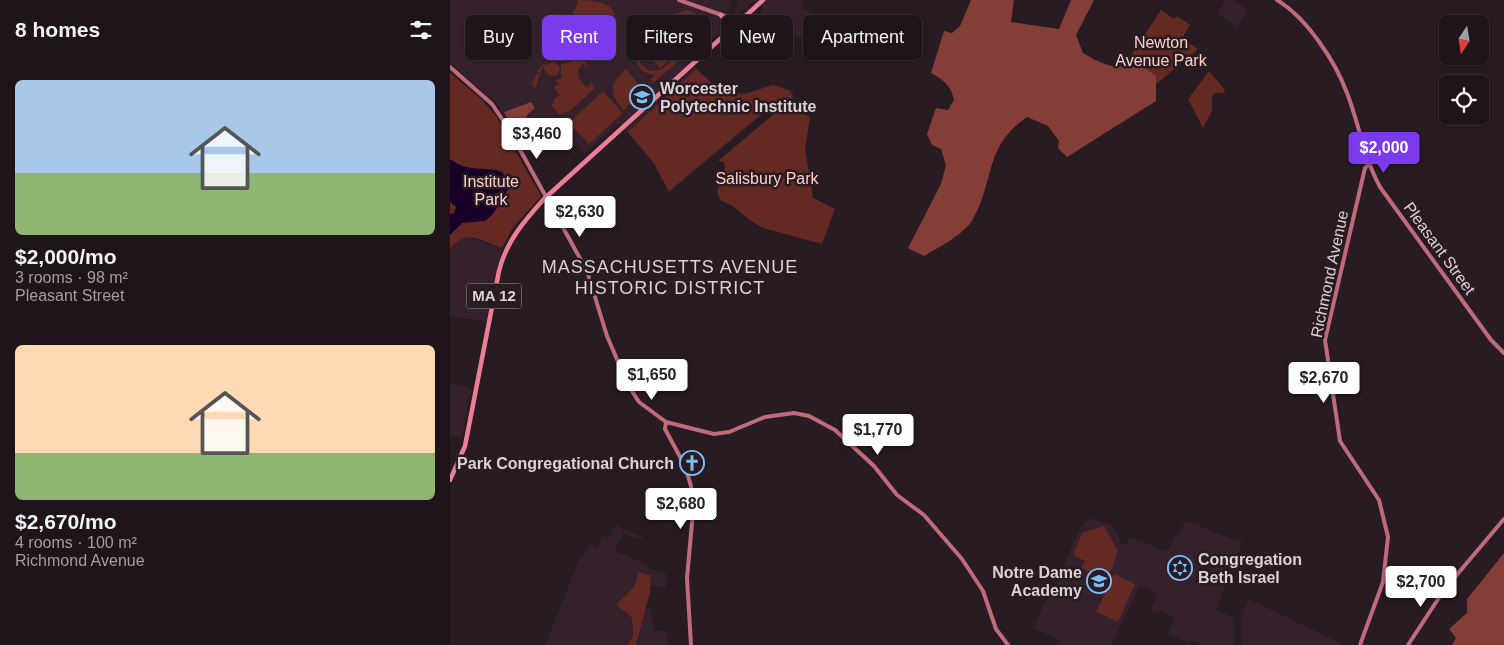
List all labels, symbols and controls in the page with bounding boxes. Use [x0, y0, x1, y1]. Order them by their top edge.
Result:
chip: Buy [465, 15, 532, 60]
chip: Rent [542, 15, 616, 60]
chip: Filters [626, 15, 711, 60]
chip: New [721, 15, 793, 60]
chip: Apartment [803, 15, 922, 60]
north arrow [1439, 15, 1489, 65]
map controls [1439, 15, 1489, 125]
icon: filters [407, 16, 435, 44]
text: 8 homes [15, 18, 100, 41]
park label: Newton Avenue Park [1115, 34, 1208, 69]
button: locate [1439, 75, 1489, 125]
place label: Worcester Polytechnic Institute [660, 80, 817, 115]
school or university icon: Worcester Polytechnic Institute [629, 84, 655, 110]
icon: home [180, 113, 270, 203]
pin: $3,460 [496, 118, 578, 160]
text: $3,460 [513, 125, 561, 142]
pin: $2,000 [1343, 132, 1425, 174]
text: $2,000 [1360, 139, 1408, 156]
park label: Salisbury Park [715, 170, 820, 187]
park label: Institute Park [463, 173, 519, 208]
pin: $2,630 [539, 196, 621, 238]
street label: Pleasant Street [1401, 199, 1479, 298]
text: $2,630 [556, 203, 604, 220]
street label: Richmond Avenue [1308, 209, 1351, 339]
text: $2,000/mo [15, 245, 117, 268]
district label: MASSACHUSETTS AVENUE HISTORIC DISTRICT [542, 257, 798, 298]
text: 3 rooms · 98 m² [15, 269, 128, 286]
road number: MA 12 [467, 284, 522, 308]
text: Pleasant Street [15, 287, 124, 304]
pin: $1,650 [611, 358, 693, 401]
pin: $2,670 [1283, 362, 1365, 404]
text: $1,650 [628, 366, 676, 383]
text: $2,670 [1300, 369, 1348, 386]
icon: home [180, 378, 270, 468]
pin: $1,770 [837, 414, 919, 456]
text: $1,770 [854, 421, 902, 438]
church icon: Park Congregational Church [679, 450, 705, 476]
place label: Park Congregational Church [457, 455, 674, 472]
pin: $2,680 [640, 488, 722, 530]
text: $2,680 [657, 495, 705, 512]
text: $2,670/mo [15, 510, 117, 533]
text: 4 rooms · 100 m² [15, 534, 137, 551]
place label: Congregation Beth Israel [1198, 551, 1302, 586]
text: Richmond Avenue [15, 552, 145, 569]
synagogue icon: Congregation Beth Israel [1167, 555, 1193, 581]
place label: Notre Dame Academy [992, 564, 1082, 599]
pin: $2,700 [1380, 566, 1462, 608]
school or university icon: Notre Dame Academy [1086, 568, 1112, 594]
text: $2,700 [1397, 573, 1445, 590]

